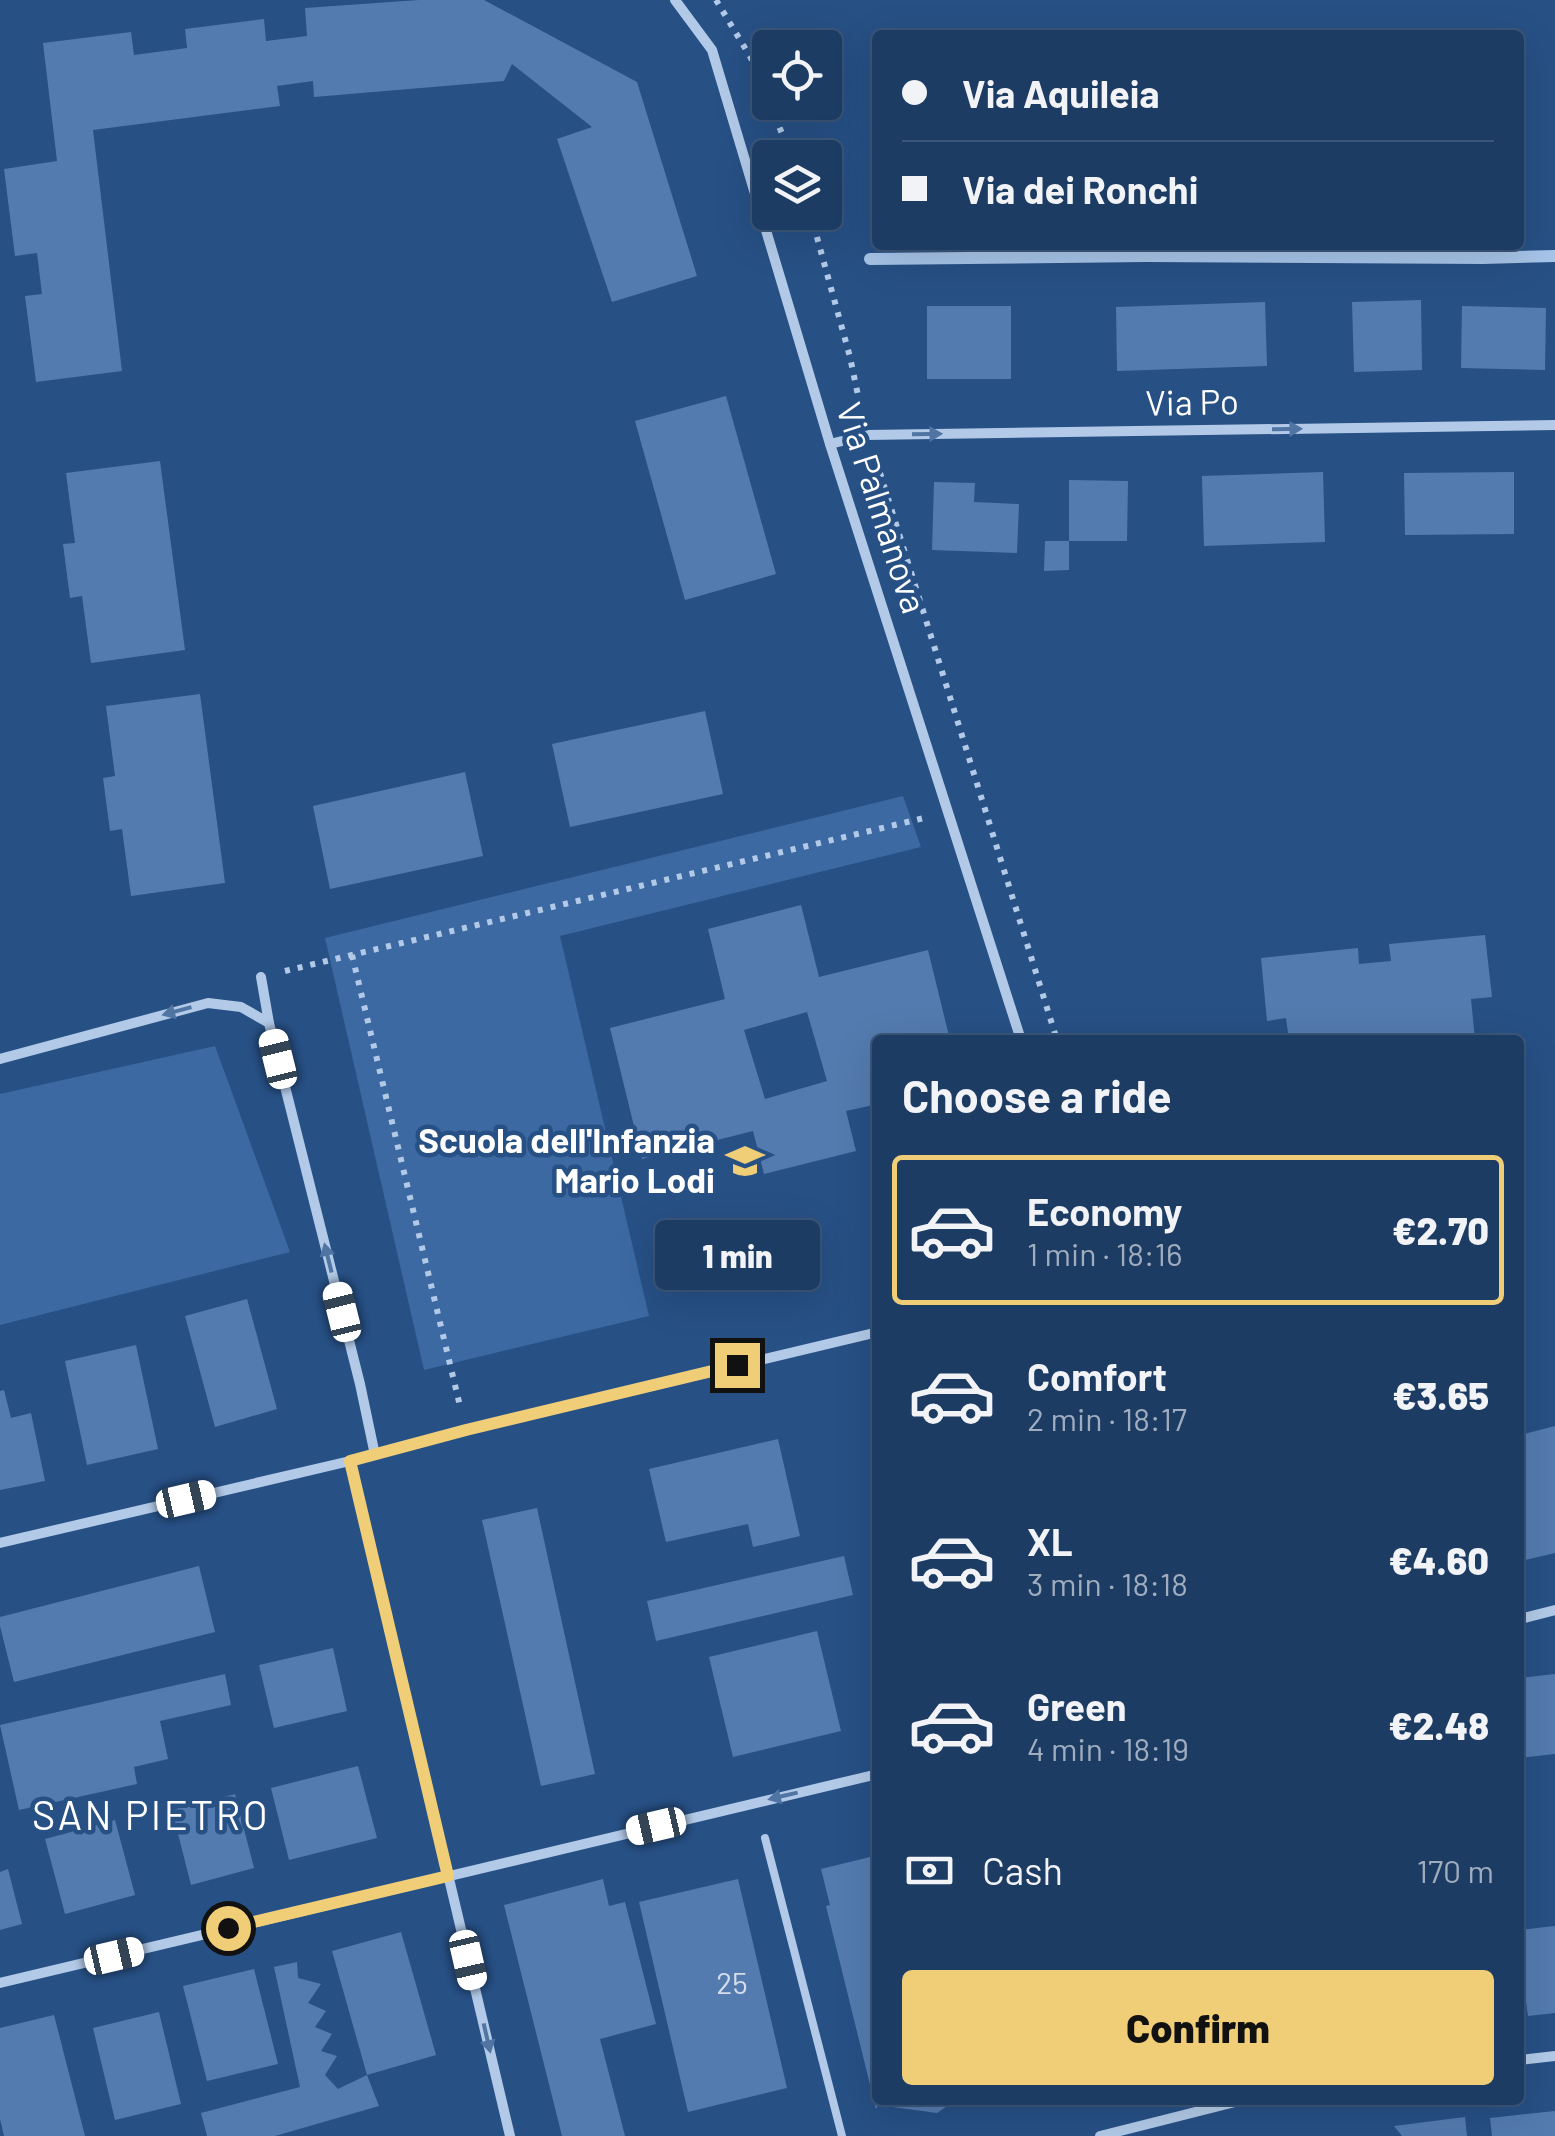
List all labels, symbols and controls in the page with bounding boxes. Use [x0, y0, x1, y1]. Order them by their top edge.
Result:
map controls [752, 30, 842, 230]
button: locate [752, 30, 842, 120]
text: Via Aquileia [962, 70, 1159, 116]
button: layers [752, 140, 842, 230]
text: Via dei Ronchi [962, 166, 1198, 212]
street label: Via Po [1145, 379, 1239, 423]
street label: Via Palmanova [829, 397, 937, 618]
one-way arrow [1271, 420, 1303, 436]
one-way arrow [911, 426, 943, 442]
one-way arrow [161, 1004, 192, 1020]
car [256, 1026, 300, 1092]
text: Choose a ride [902, 1068, 1172, 1122]
place label: Scuola dell'Infanzia Mario Lodi [418, 1118, 715, 1200]
school or university icon: Scuola dell'Infanzia Mario Lodi [724, 1140, 766, 1182]
icon: car [907, 1185, 997, 1275]
text: Economy [1027, 1188, 1182, 1234]
text: €2.70 [1392, 1207, 1489, 1253]
callout: 1 min [654, 1220, 820, 1290]
text: 1 min · 18:16 [1027, 1234, 1182, 1272]
text: 1 min [702, 1236, 773, 1274]
one-way arrow [320, 1242, 336, 1273]
car [320, 1279, 364, 1345]
route end [715, 1343, 760, 1388]
icon: car [907, 1350, 997, 1440]
text: Comfort [1027, 1353, 1167, 1399]
text: €3.65 [1392, 1372, 1489, 1418]
text: 2 min · 18:17 [1027, 1399, 1187, 1437]
car [153, 1478, 219, 1520]
icon: car [907, 1515, 997, 1605]
text: XL [1027, 1518, 1073, 1564]
text: €4.60 [1389, 1537, 1489, 1583]
text: 3 min · 18:18 [1027, 1564, 1188, 1602]
icon: car [907, 1680, 997, 1770]
text: Green [1027, 1683, 1127, 1729]
text: €2.48 [1389, 1702, 1489, 1748]
text: 4 min · 18:19 [1027, 1729, 1189, 1767]
one-way arrow [767, 1789, 798, 1804]
district label: SAN PIETRO [32, 1790, 270, 1838]
car [623, 1805, 689, 1847]
icon: cash [902, 1843, 957, 1898]
text: Cash [982, 1847, 1063, 1893]
text: 170 m [1417, 1851, 1494, 1889]
route start [206, 1906, 251, 1951]
car [447, 1927, 489, 1993]
car [81, 1935, 147, 1977]
house number: 25 [716, 1964, 748, 2000]
button: Confirm [902, 1970, 1494, 2085]
one-way arrow [480, 2023, 495, 2054]

